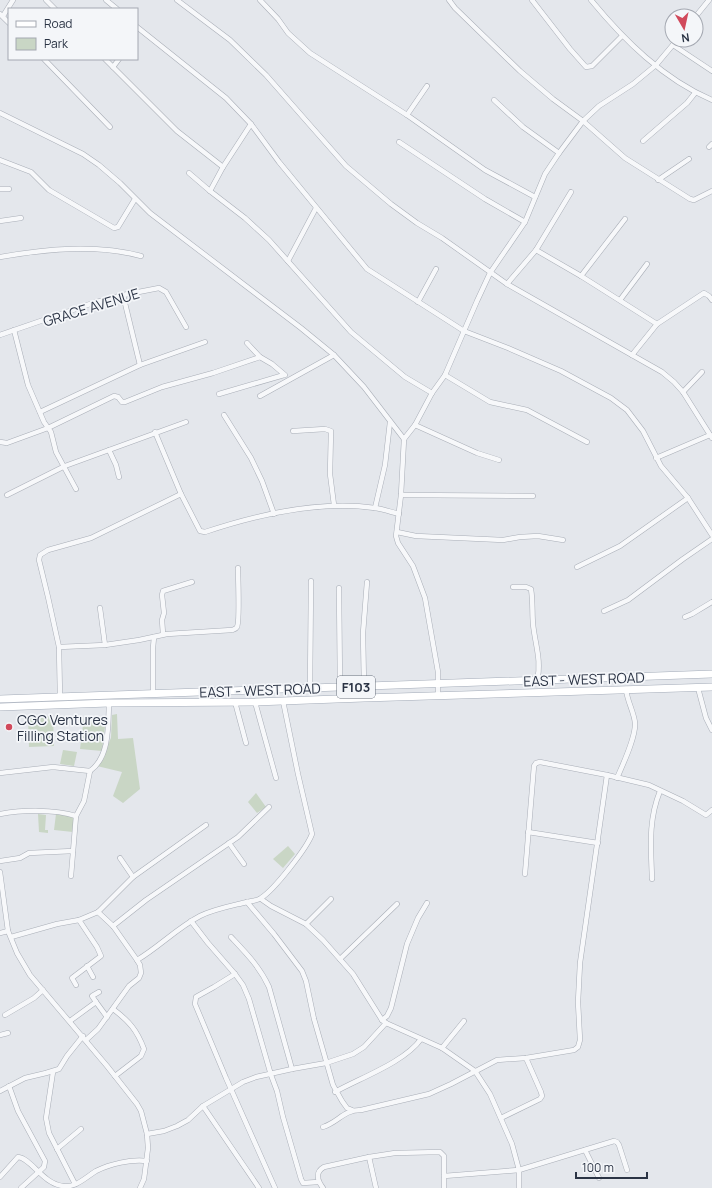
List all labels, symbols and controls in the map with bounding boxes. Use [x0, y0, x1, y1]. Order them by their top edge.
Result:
legend [8, 8, 138, 60]
north arrow [664, 8, 704, 48]
text: Road [44, 15, 72, 32]
text: N [680, 30, 691, 46]
text: Park [44, 35, 69, 52]
street label: GRACE AVENUE [41, 283, 142, 331]
street label: EAST - WEST ROAD [523, 667, 645, 691]
road number: F103 [337, 676, 375, 698]
street label: EAST - WEST ROAD [199, 678, 321, 702]
place label: CGC Ventures Filling Station [17, 710, 108, 745]
marker: CGC Ventures Filling Station [4, 722, 14, 732]
scale bar [576, 1154, 647, 1180]
text: 100 m [582, 1159, 614, 1176]

